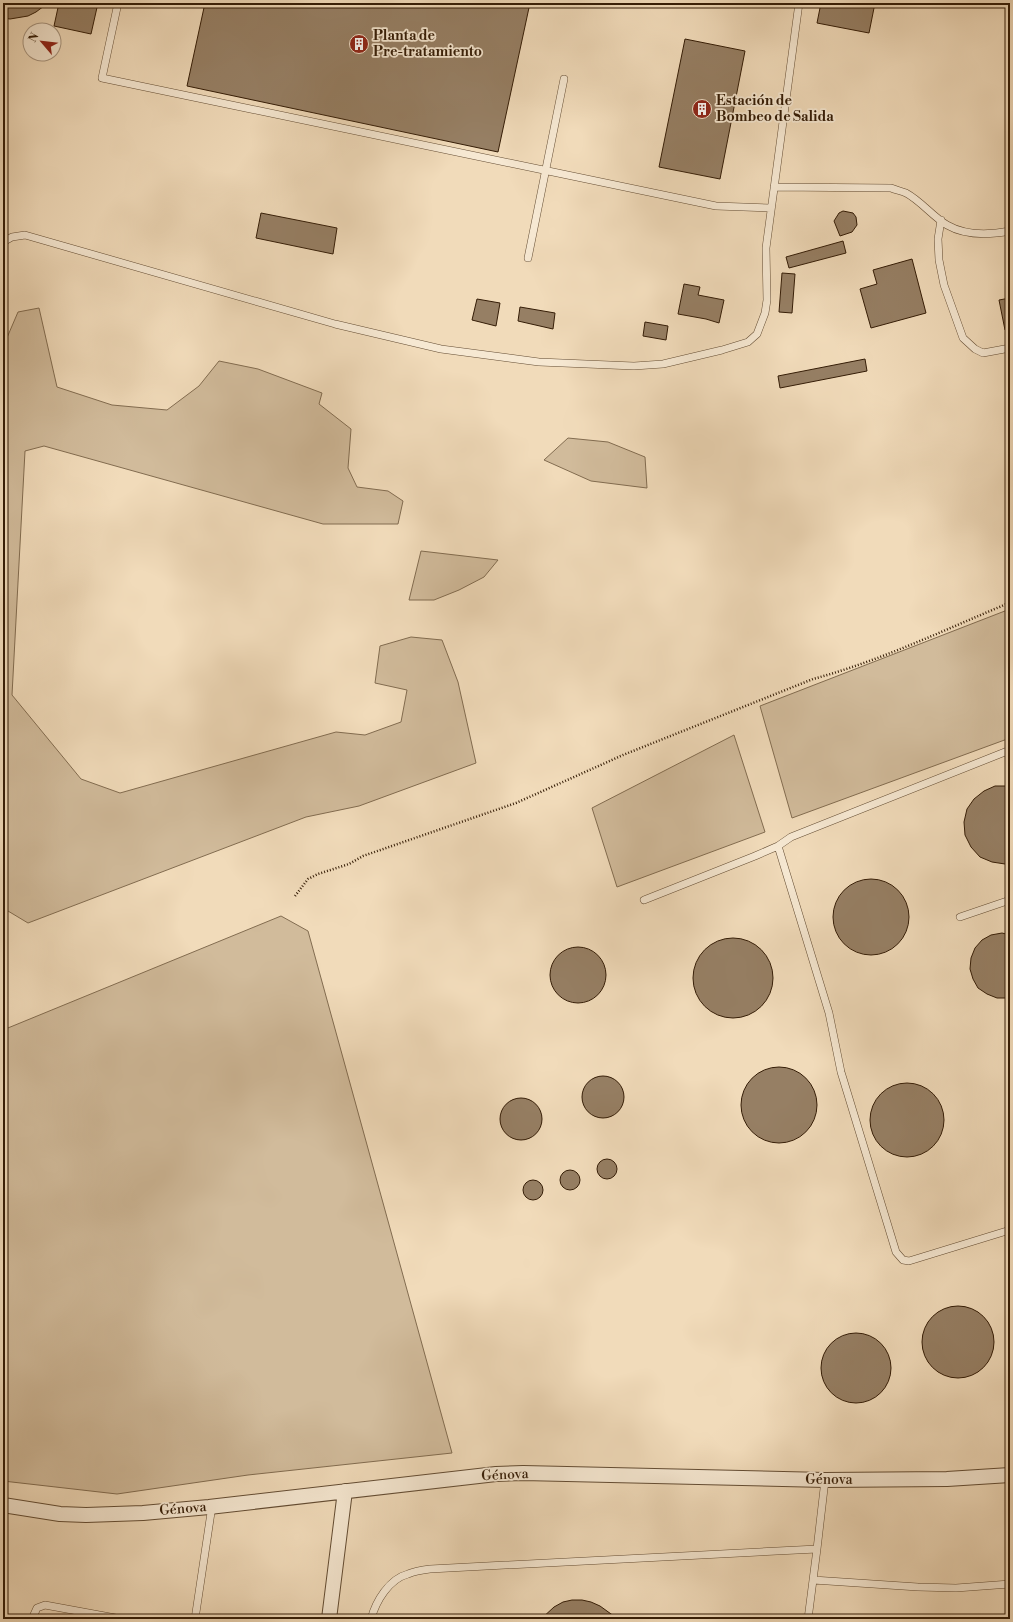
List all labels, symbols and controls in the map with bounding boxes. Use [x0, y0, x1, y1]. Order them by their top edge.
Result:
north arrow [22, 22, 62, 62]
place label: Planta de Pre-tratamiento [373, 27, 482, 61]
text: N [26, 30, 42, 45]
building icon: Planta de Pre-tratamiento [348, 33, 370, 55]
place label: Estación de Bombeo de Salida [716, 92, 834, 126]
building icon: Estación de Bombeo de Salida [691, 98, 713, 120]
street label: Génova [481, 1465, 530, 1485]
street label: Génova [805, 1471, 854, 1489]
street label: Génova [159, 1498, 208, 1520]

